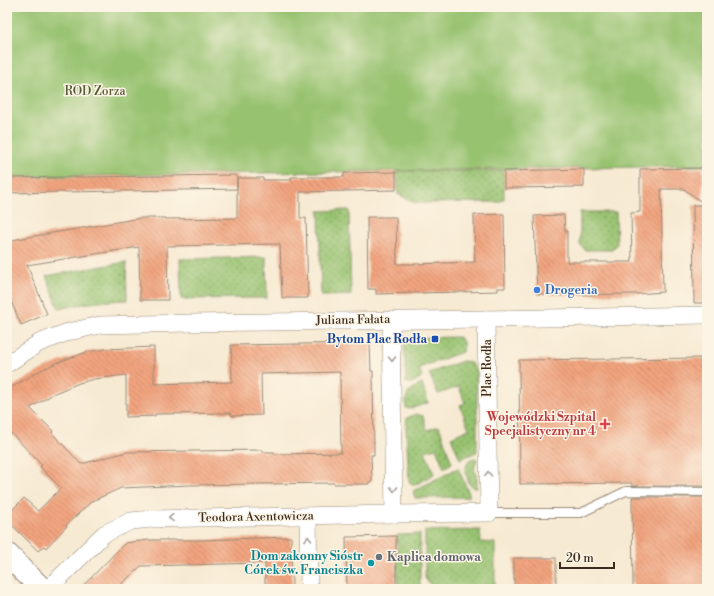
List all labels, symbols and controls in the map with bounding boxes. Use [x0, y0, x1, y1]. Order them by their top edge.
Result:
park label: ROD Zorza [65, 84, 126, 99]
place label: Drogeria [545, 283, 598, 298]
marker: Drogeria [532, 285, 542, 295]
street label: Juliana Fałata [315, 312, 391, 328]
place label: Bytom Plac Rodła [327, 332, 428, 347]
marker: Bytom Plac Rodła [430, 334, 440, 344]
street label: Plac Rodła [480, 338, 495, 397]
one-way arrow [388, 356, 396, 362]
place label: Wojewódzki Szpital Specjalistyczny nr 4 [485, 410, 596, 439]
marker: Wojewódzki Szpital Specjalistyczny nr 4 [599, 418, 611, 430]
one-way arrow [484, 471, 492, 477]
one-way arrow [390, 486, 398, 492]
street label: Teodora Axentowicza [198, 508, 315, 526]
one-way arrow [168, 514, 174, 522]
one-way arrow [304, 536, 313, 542]
scale bar [560, 544, 614, 570]
place label: Dom zakonny Sióstr Córek św. Franciszka [244, 549, 364, 578]
place label: Kaplica domowa [387, 550, 481, 565]
text: 20 m [566, 551, 594, 566]
marker: Kaplica domowa [374, 552, 384, 562]
marker: Dom zakonny Sióstr Córek św. Franciszka [366, 558, 376, 568]

